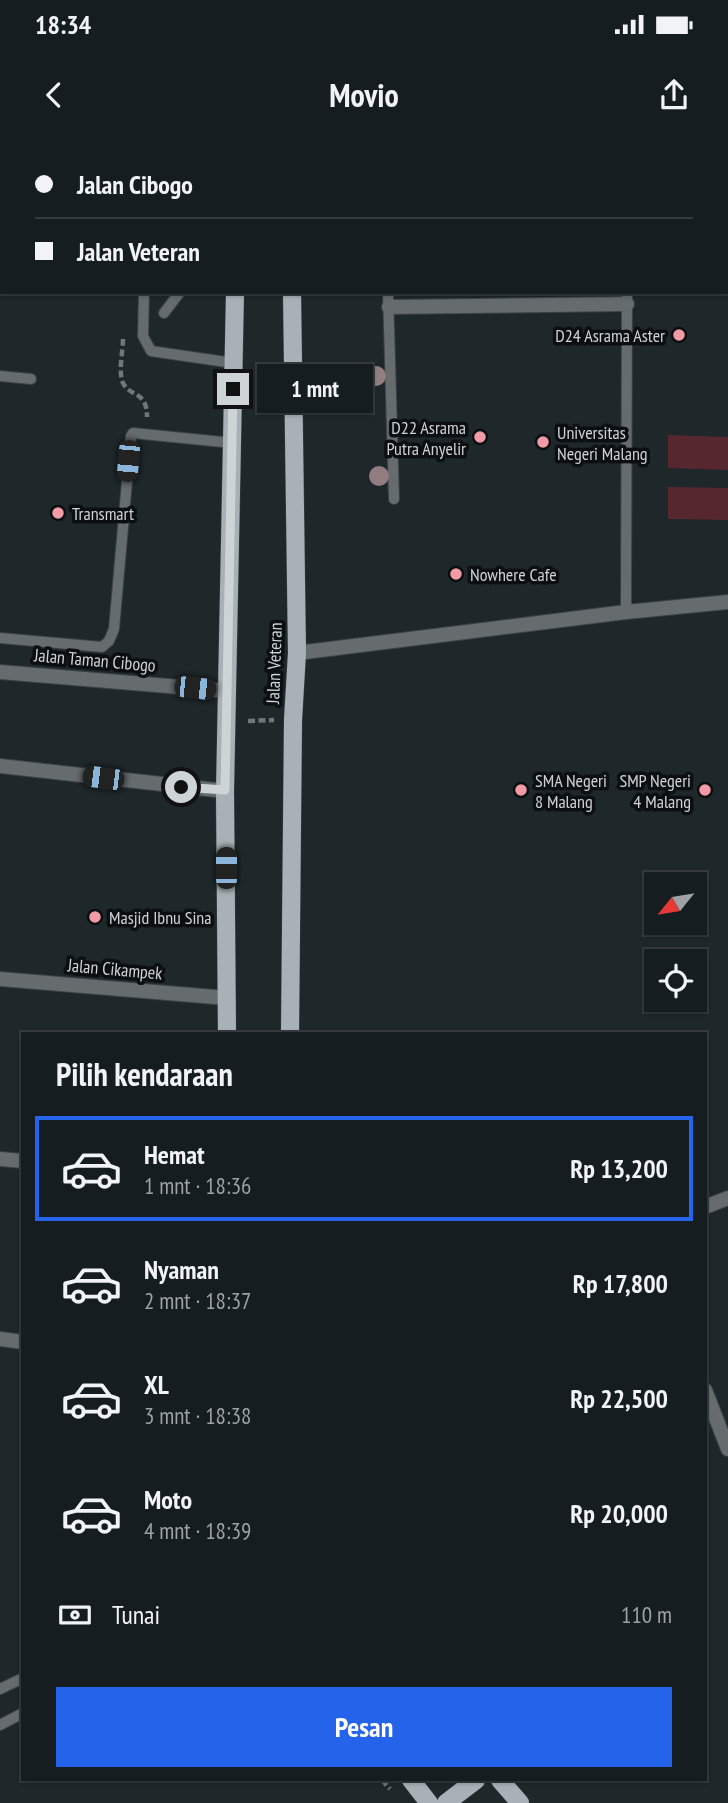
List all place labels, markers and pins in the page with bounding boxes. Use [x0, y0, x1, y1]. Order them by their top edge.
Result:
place label: D24 Asrama Aster [555, 324, 665, 347]
marker: D24 Asrama Aster [671, 327, 687, 343]
place label: D22 Asrama Putra Anyelir [386, 416, 466, 460]
place label: Universitas Negeri Malang [557, 421, 648, 465]
marker: D22 Asrama Putra Anyelir [472, 429, 488, 445]
marker: Universitas Negeri Malang [535, 434, 551, 450]
place label: Transmart [72, 502, 134, 525]
marker: Transmart [50, 505, 66, 521]
place label: Nowhere Cafe [470, 563, 557, 586]
marker: Nowhere Cafe [448, 566, 464, 582]
place label: SMA Negeri 8 Malang [535, 769, 607, 813]
place label: SMP Negeri 4 Malang [619, 769, 691, 813]
marker: SMA Negeri 8 Malang [513, 782, 529, 798]
marker: SMP Negeri 4 Malang [697, 782, 713, 798]
place label: Masjid Ibnu Sina [109, 906, 211, 929]
marker: Masjid Ibnu Sina [87, 909, 103, 925]

